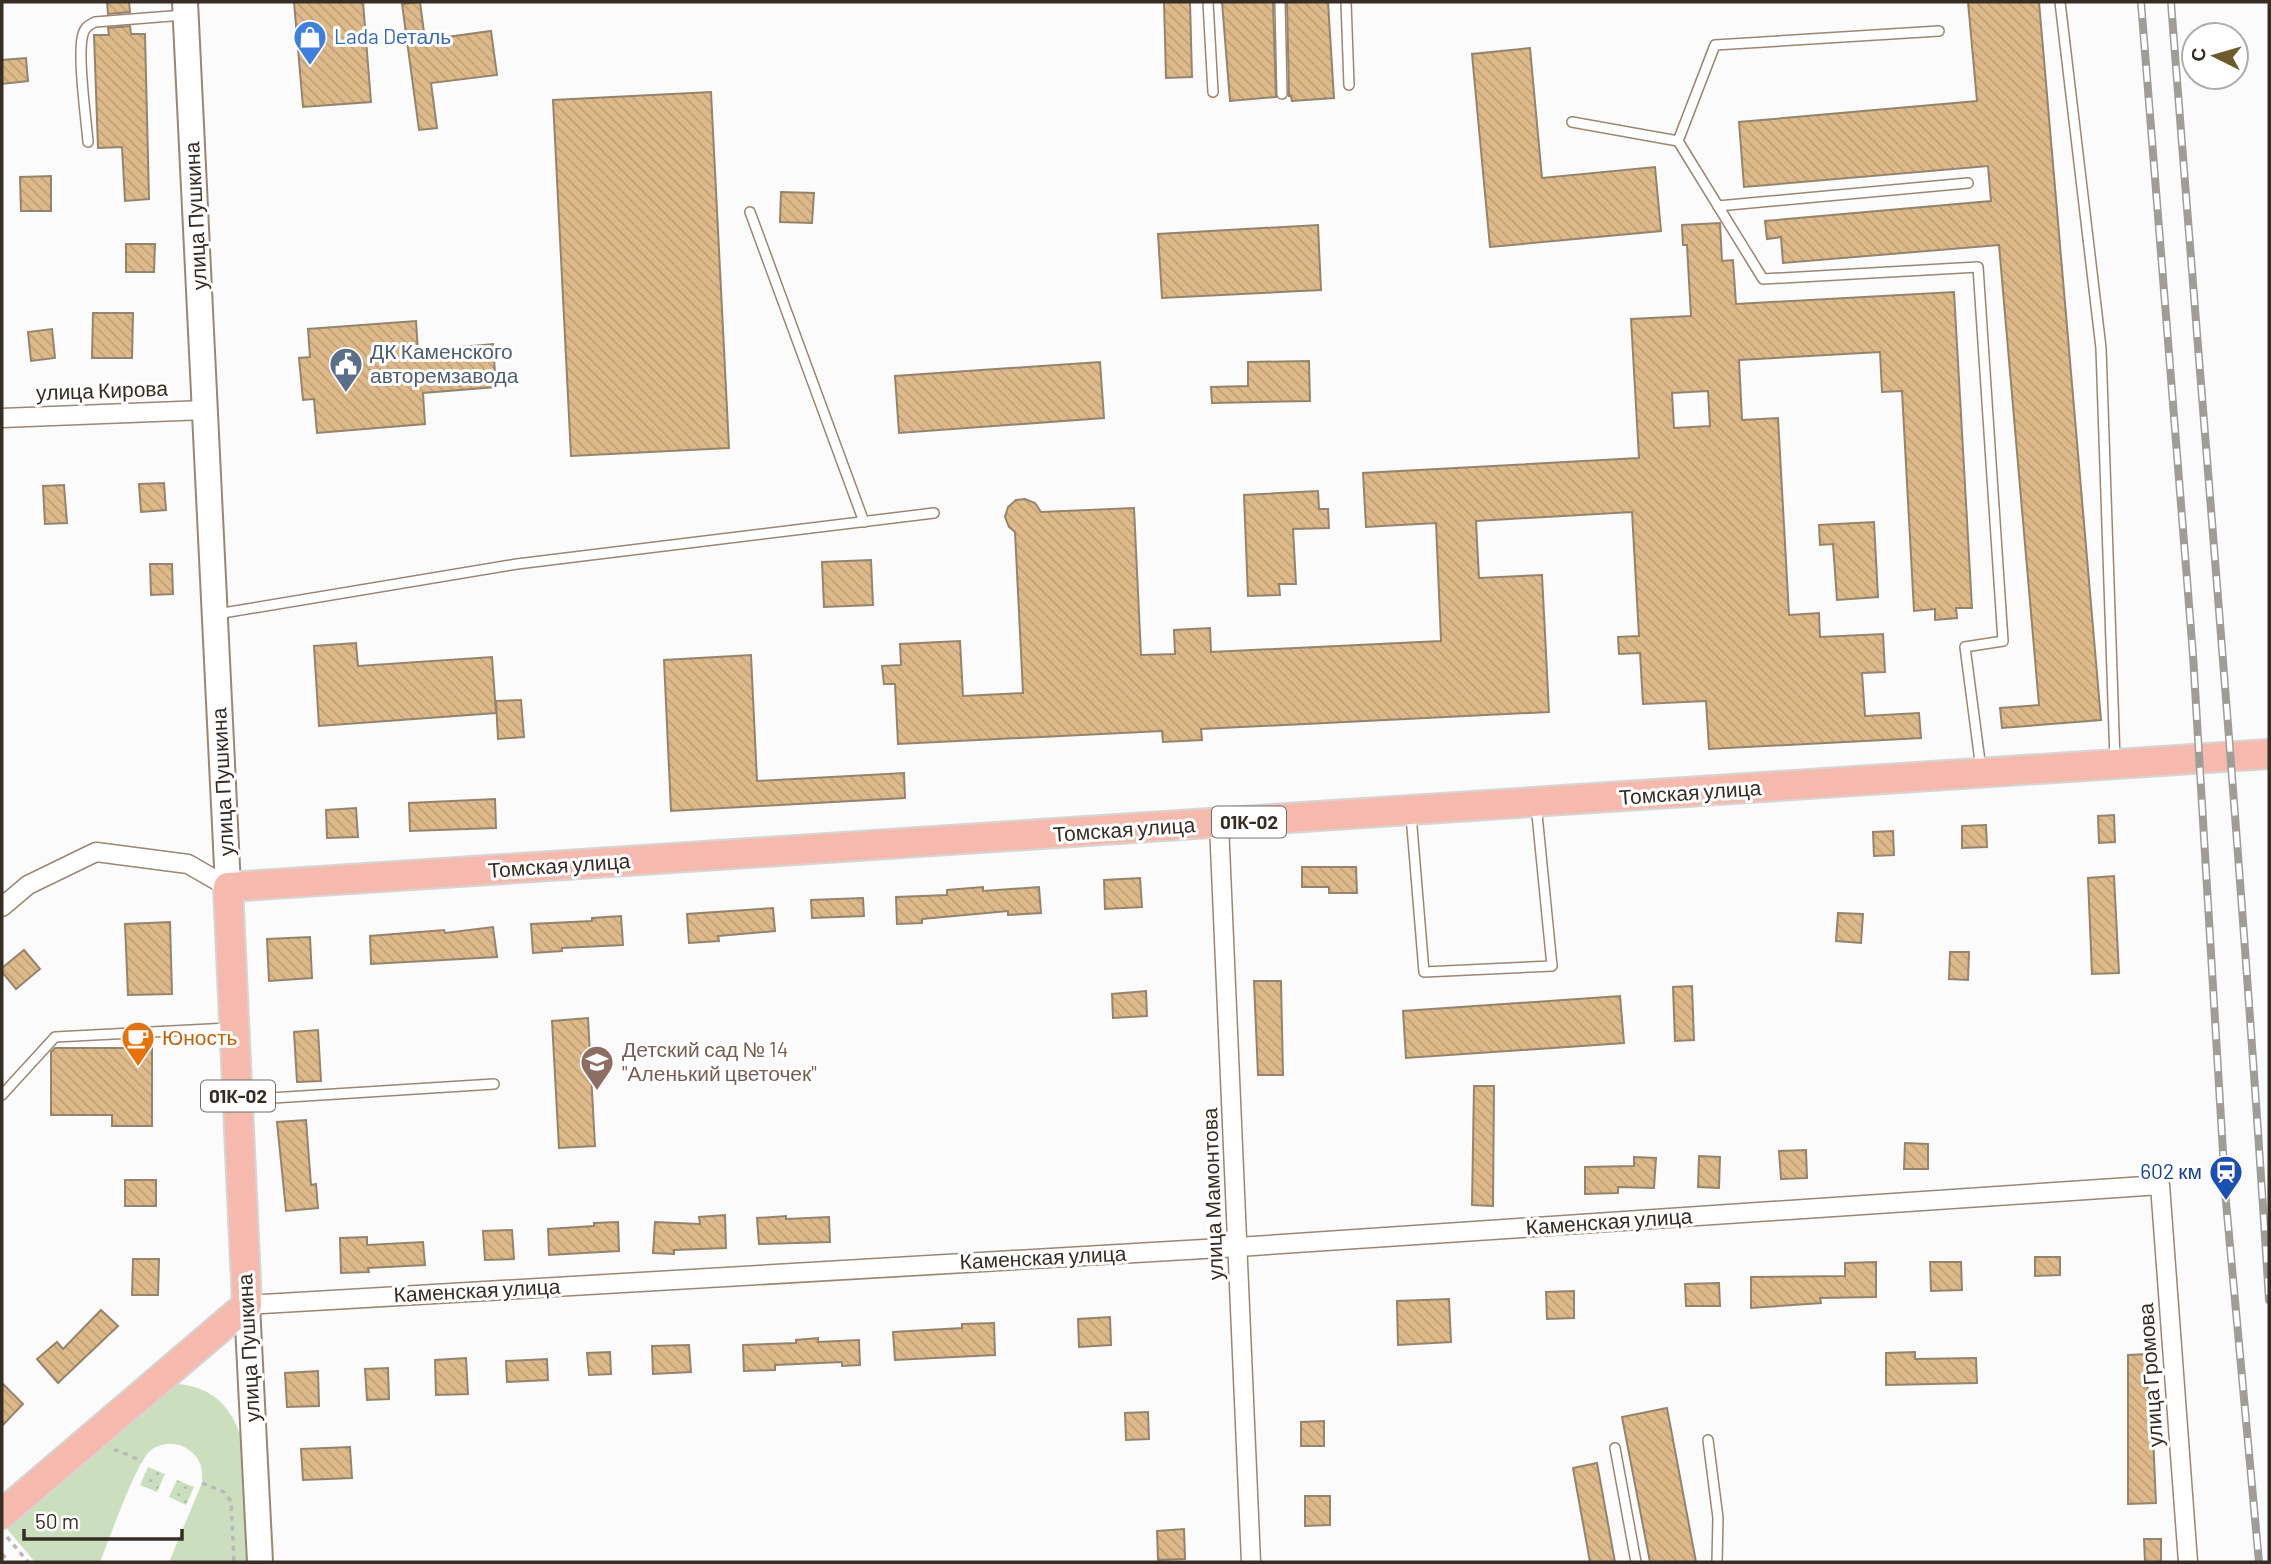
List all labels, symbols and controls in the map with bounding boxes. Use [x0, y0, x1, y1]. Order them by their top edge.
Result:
shop icon: Lada Dеталь [291, 18, 329, 67]
north arrow [2180, 21, 2250, 91]
place label: Lada Dеталь [334, 23, 451, 48]
text: С [2186, 46, 2210, 62]
street label: улица Пушкина [178, 141, 211, 291]
place label: ДК Каменского авторемзавода [370, 338, 519, 387]
public building icon: ДК Каменского авторемзавода [327, 345, 365, 394]
street label: улица Кирова [36, 375, 169, 404]
street label: улица Пушкина [205, 707, 238, 857]
street label: Томская улица [1618, 774, 1762, 809]
road number: 01К-02 [1212, 806, 1286, 838]
street label: Томская улица [1052, 811, 1196, 846]
street label: Томская улица [487, 847, 631, 882]
cafe icon: Юность [119, 1019, 157, 1068]
place label: Юность [162, 1024, 238, 1049]
place label: Детский сад № 14 "Аленький цветочек" [622, 1036, 817, 1085]
school or university icon: Детский сад № 14 "Аленький цветочек" [578, 1043, 616, 1092]
road number: 01К-02 [201, 1080, 275, 1112]
street label: улица Мамонтова [1196, 1107, 1227, 1281]
station icon: 602 км [2207, 1153, 2245, 1202]
place label: 602 км [2140, 1158, 2202, 1183]
street label: Каменская улица [1525, 1202, 1693, 1239]
street label: Каменская улица [959, 1240, 1127, 1273]
street label: улица Пушкина [231, 1273, 264, 1423]
street label: Каменская улица [393, 1273, 561, 1306]
street label: улица Громова [2132, 1302, 2167, 1448]
scale bar [24, 1498, 182, 1542]
text: 50 m [35, 1508, 79, 1533]

